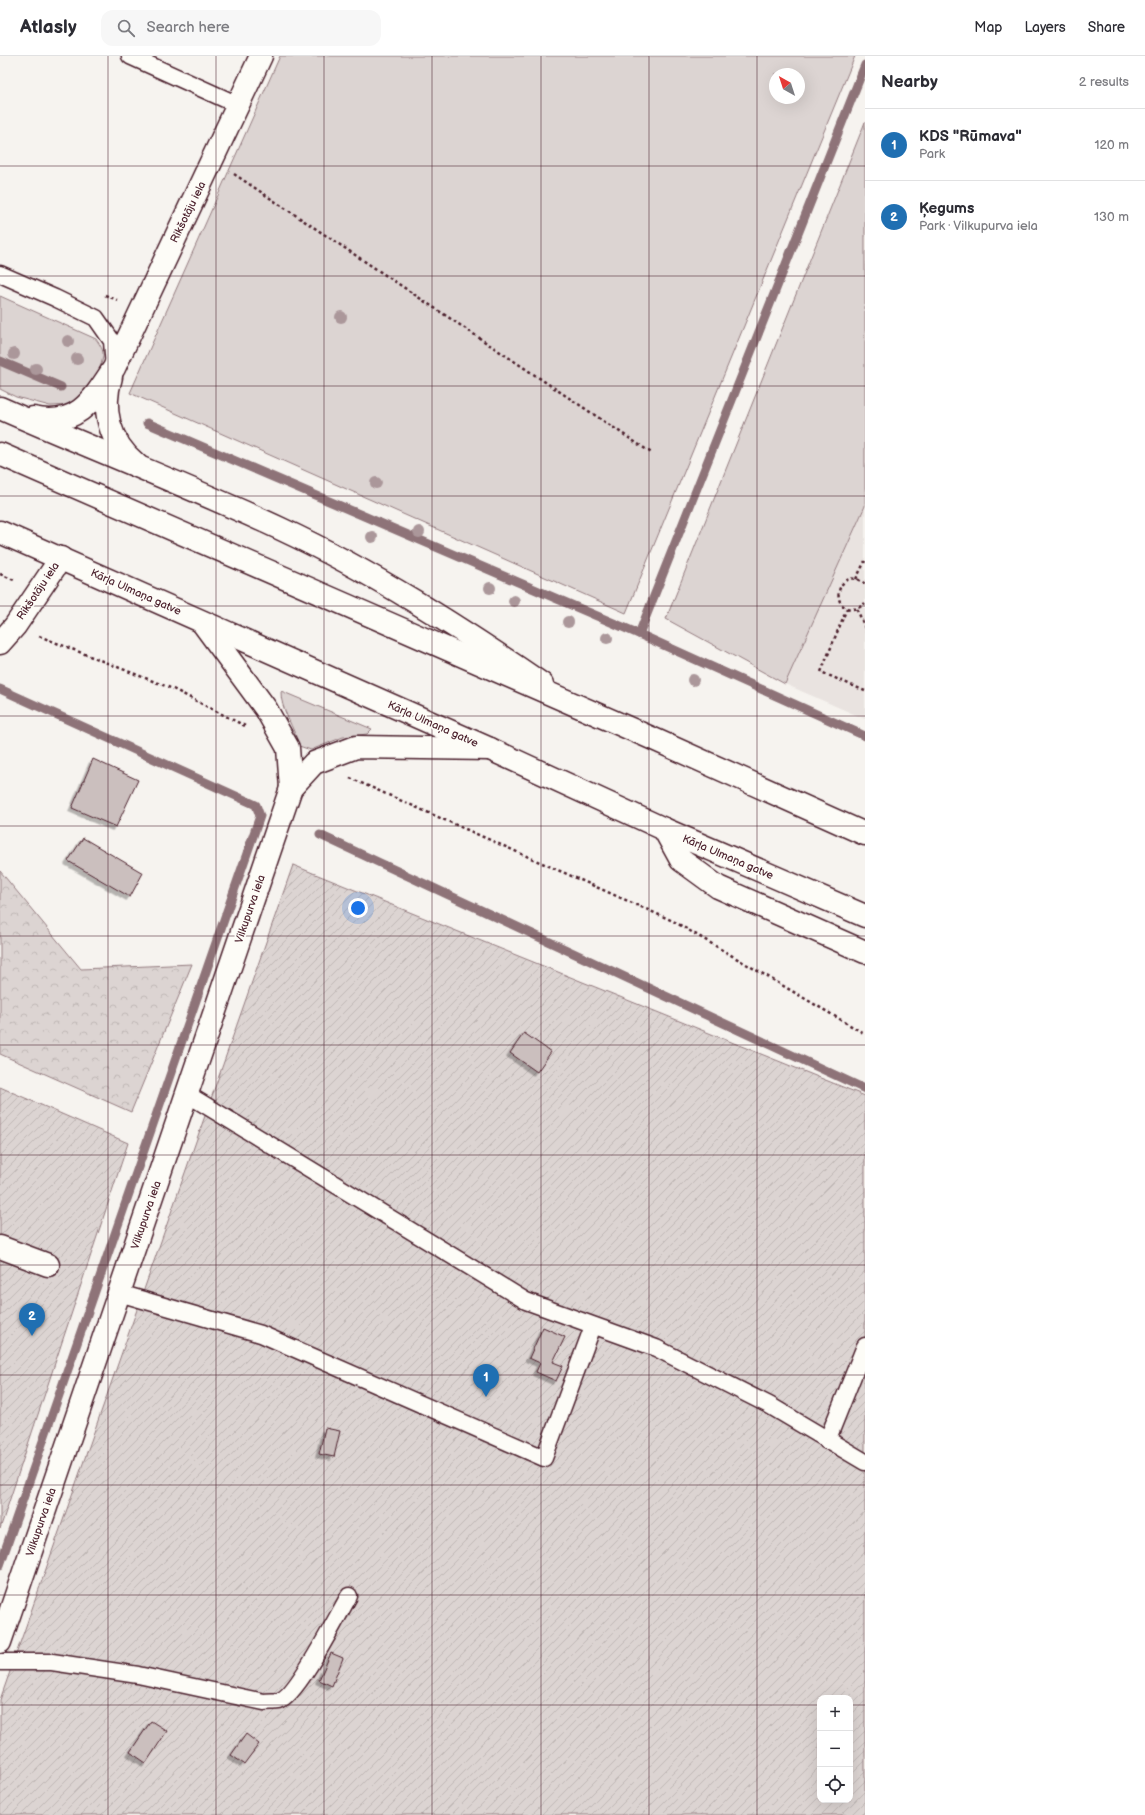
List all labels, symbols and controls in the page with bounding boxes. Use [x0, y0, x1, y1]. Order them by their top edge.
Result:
search box [101, 10, 381, 46]
text: Atlasly [20, 16, 77, 39]
icon: search [115, 17, 137, 39]
text: Search here [147, 18, 230, 37]
text: Map [974, 19, 1002, 36]
text: Layers [1024, 19, 1066, 36]
text: Share [1088, 19, 1125, 36]
north arrow [769, 68, 805, 104]
text: Nearby [881, 72, 938, 92]
text: 2 results [1079, 74, 1129, 90]
text: KDS "Rūmava" [919, 127, 1022, 146]
text: 1 [891, 137, 897, 153]
text: 120 m [1094, 137, 1129, 153]
text: Park [919, 146, 945, 162]
street label: Rikšotāju iela [168, 179, 208, 245]
text: Ķegums [919, 199, 974, 218]
text: 2 [890, 209, 898, 225]
text: 130 m [1094, 209, 1129, 225]
text: Park · Vilkupurva iela [919, 218, 1038, 234]
street label: Rikšotāju iela [14, 560, 62, 622]
street label: Kārļa Ulmaņa gatve [89, 566, 184, 618]
street label: Kārļa Ulmaņa gatve [386, 698, 481, 750]
street label: Kārļa Ulmaņa gatve [681, 832, 776, 882]
street label: Vilkupurva iela [232, 873, 268, 945]
your location [348, 898, 368, 918]
street label: Vilkupurva iela [128, 1179, 164, 1251]
pin: 2 [19, 1303, 45, 1336]
pin: 1 [473, 1364, 499, 1397]
street label: Vilkupurva iela [23, 1486, 59, 1558]
map controls [817, 1695, 853, 1803]
button: + [817, 1695, 853, 1731]
button: − [817, 1731, 853, 1767]
button: locate [817, 1767, 853, 1803]

